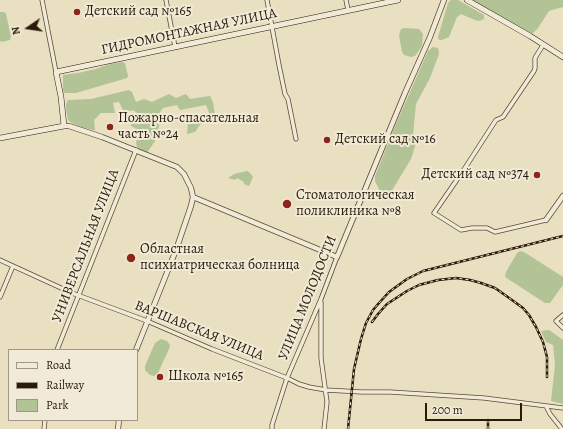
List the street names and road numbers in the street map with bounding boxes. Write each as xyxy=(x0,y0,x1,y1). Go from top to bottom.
street label: ГИДРОМОНТАЖНАЯ УЛИЦА xyxy=(100,5,278,59)
street label: УНИВЕРСАЛЬНАЯ УЛИЦА xyxy=(49,167,123,325)
street label: УЛИЦА МОЛОДОСТИ xyxy=(275,233,341,363)
street label: ВАРШАВСКАЯ УЛИЦА xyxy=(132,297,266,365)

